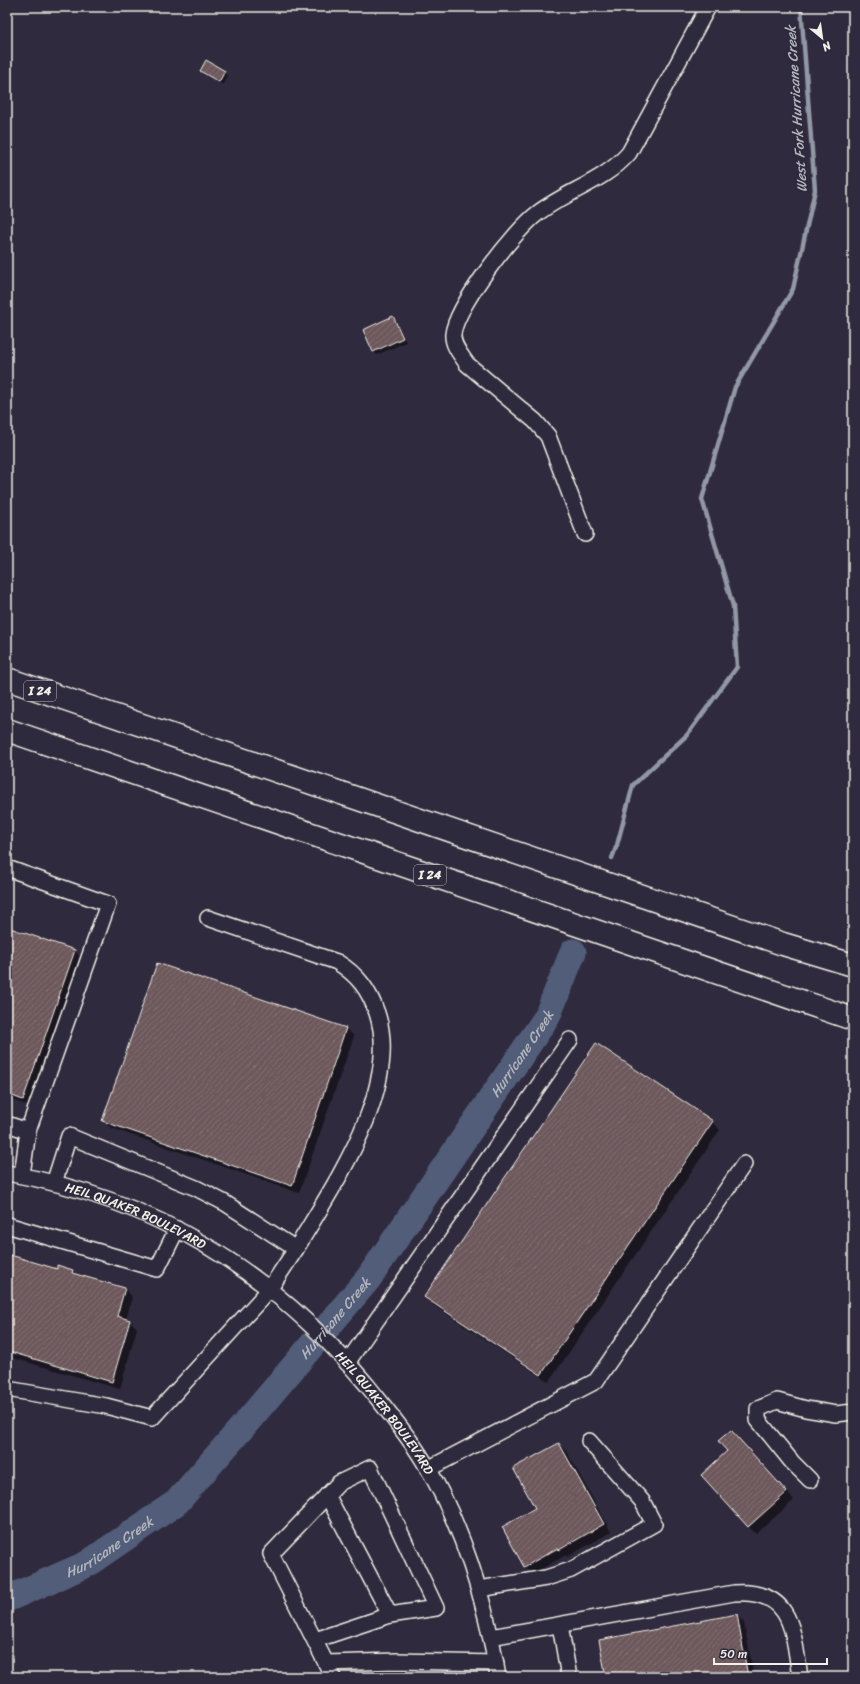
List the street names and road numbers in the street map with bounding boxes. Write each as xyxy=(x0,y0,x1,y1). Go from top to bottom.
road number: I 24 xyxy=(24,681,56,701)
road number: I 24 xyxy=(414,865,446,885)
street label: HEIL QUAKER BOULEVARD xyxy=(62,1176,211,1255)
street label: HEIL QUAKER BOULEVARD xyxy=(330,1345,440,1479)

